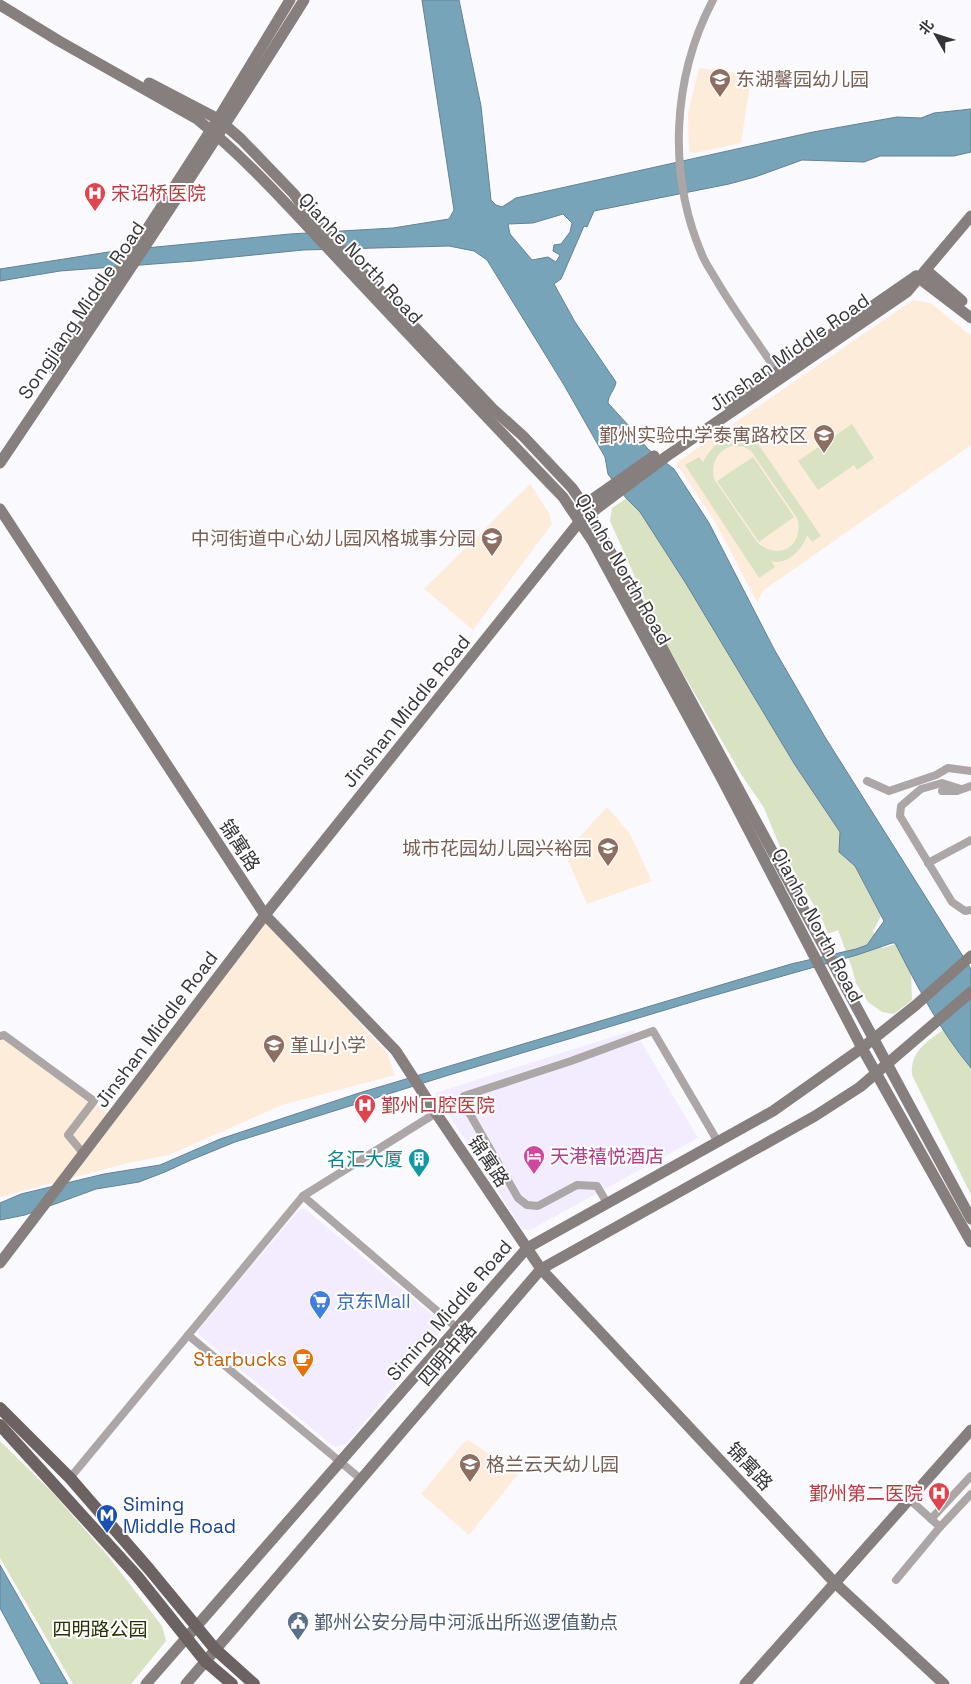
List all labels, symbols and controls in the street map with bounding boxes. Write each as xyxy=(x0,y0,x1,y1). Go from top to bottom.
north arrow xyxy=(911,10,961,60)
text: 北 xyxy=(914,16,937,38)
school or university icon: 东湖馨园幼儿园 xyxy=(708,67,732,98)
place label: 东湖馨园幼儿园 xyxy=(736,67,869,92)
hospital icon: 宋诏桥医院 xyxy=(83,181,107,212)
place label: 宋诏桥医院 xyxy=(111,181,206,206)
street label: Qianhe North Road xyxy=(293,187,428,329)
street label: Songjiang Middle Road xyxy=(13,217,150,404)
street label: Jinshan Middle Road xyxy=(704,288,874,417)
place label: 鄞州实验中学泰寓路校区 xyxy=(599,423,808,448)
school or university icon: 鄞州实验中学泰寓路校区 xyxy=(812,423,836,454)
street label: Qianhe North Road xyxy=(570,489,677,650)
place label: 中河街道中心幼儿园风格城事分园 xyxy=(191,526,476,551)
school or university icon: 中河街道中心幼儿园风格城事分园 xyxy=(480,526,504,557)
street label: Jinshan Middle Road xyxy=(337,630,476,793)
street label: 锦寓路 xyxy=(214,815,266,876)
place label: 城市花园幼儿园兴裕园 xyxy=(402,836,592,861)
school or university icon: 城市花园幼儿园兴裕园 xyxy=(596,836,620,867)
street label: Qianhe North Road xyxy=(766,844,869,1007)
street label: Jinshan Middle Road xyxy=(89,946,223,1113)
school or university icon: 堇山小学 xyxy=(262,1033,286,1064)
place label: 堇山小学 xyxy=(290,1033,366,1058)
hospital icon: 鄞州口腔医院 xyxy=(353,1093,377,1124)
place label: 鄞州口腔医院 xyxy=(381,1093,495,1118)
street label: 锦寓路 xyxy=(462,1131,515,1192)
hotel icon: 天港禧悦酒店 xyxy=(522,1144,546,1175)
place label: 天港禧悦酒店 xyxy=(550,1144,664,1169)
place label: 名汇大厦 xyxy=(327,1147,403,1172)
building icon: 名汇大厦 xyxy=(407,1147,431,1178)
street label: Siming Middle Road xyxy=(381,1235,518,1386)
supermarket icon: 京东Mall xyxy=(308,1289,332,1320)
place label: 京东Mall xyxy=(336,1289,411,1314)
street label: 四明中路 xyxy=(413,1317,482,1391)
place label: Starbucks xyxy=(193,1347,287,1372)
cafe icon: Starbucks xyxy=(291,1347,315,1378)
street label: 锦寓路 xyxy=(721,1437,778,1496)
school or university icon: 格兰云天幼儿园 xyxy=(458,1452,482,1483)
place label: 格兰云天幼儿园 xyxy=(486,1452,619,1477)
place label: 鄞州第二医院 xyxy=(809,1481,923,1506)
hospital icon: 鄞州第二医院 xyxy=(927,1481,951,1512)
place label: Siming Middle Road xyxy=(123,1492,236,1539)
metro station icon: Siming Middle Road xyxy=(95,1503,119,1534)
public building icon: 鄞州公安分局中河派出所巡逻值勤点 xyxy=(286,1610,310,1641)
place label: 鄞州公安分局中河派出所巡逻值勤点 xyxy=(314,1610,618,1635)
park label: 四明路公园 xyxy=(52,1617,148,1642)

